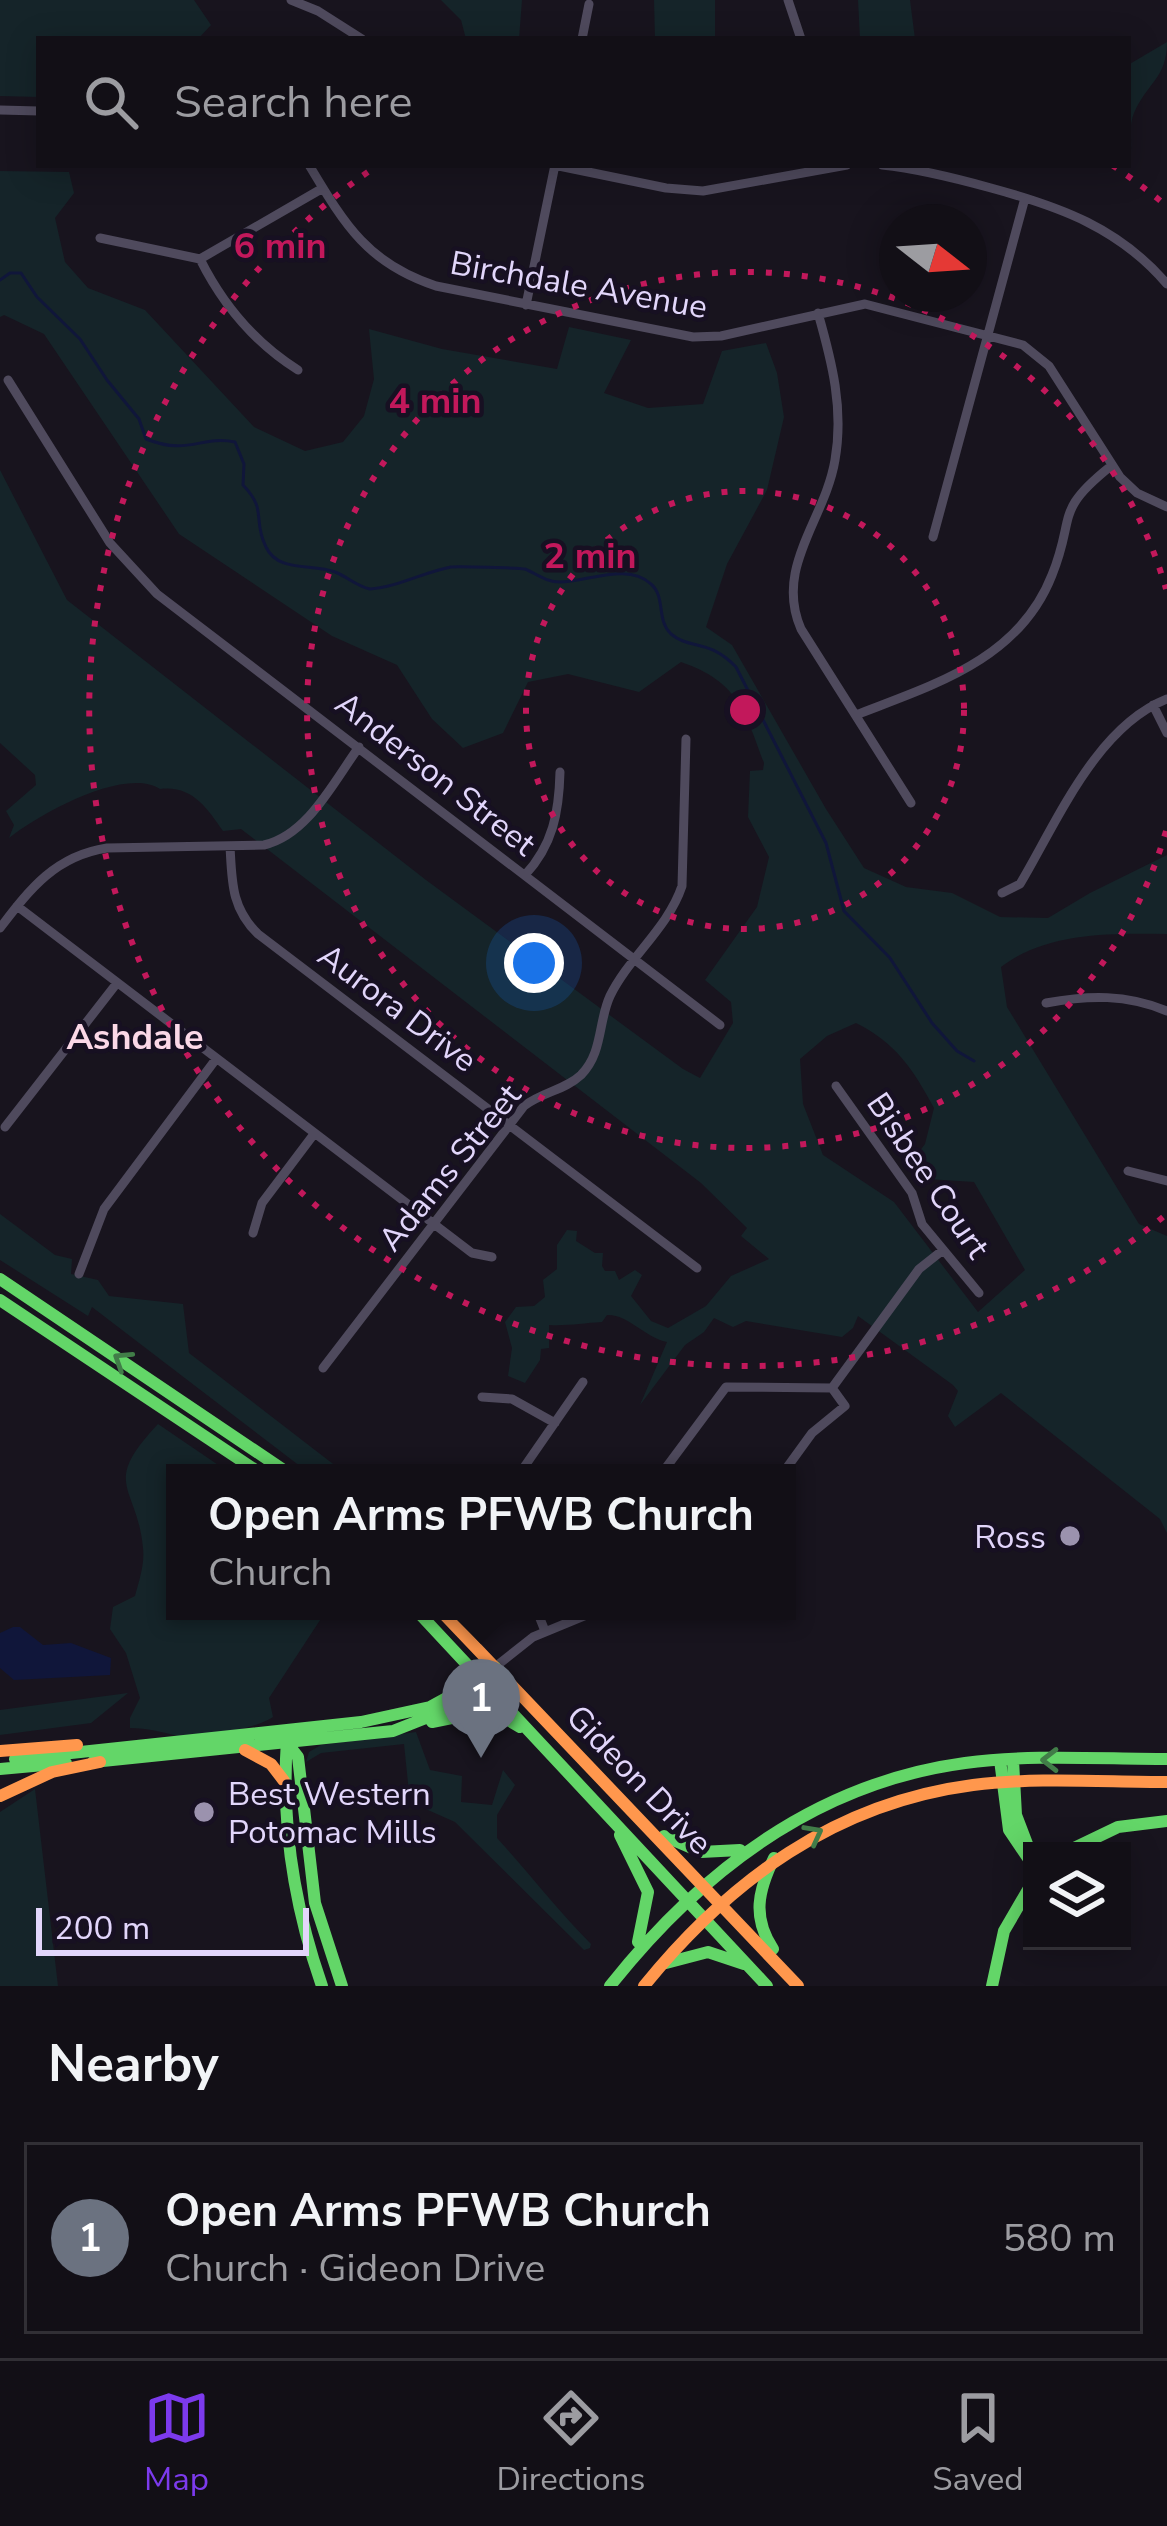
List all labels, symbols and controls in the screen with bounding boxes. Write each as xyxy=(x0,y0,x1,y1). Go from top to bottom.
search box xyxy=(36,36,1131,168)
icon: search xyxy=(78,69,144,135)
text: Search here xyxy=(174,72,413,133)
north arrow xyxy=(879,204,987,312)
text: 6 min xyxy=(233,222,327,271)
street label: Birchdale Avenue xyxy=(447,241,711,330)
text: 4 min xyxy=(388,377,482,426)
text: 2 min xyxy=(543,532,637,581)
street label: Anderson Street xyxy=(326,682,545,867)
centre of rings xyxy=(724,689,766,731)
your location xyxy=(504,933,564,993)
street label: Aurora Drive xyxy=(308,934,486,1083)
district label: Ashdale xyxy=(66,1013,204,1062)
street label: Adams Street xyxy=(369,1074,532,1261)
street label: Bisbee Court xyxy=(856,1084,1000,1268)
one-way arrow xyxy=(113,1352,135,1374)
popup xyxy=(166,1464,796,1620)
text: Open Arms PFWB Church xyxy=(208,1485,754,1546)
place label: Ross xyxy=(974,1515,1046,1560)
marker: Ross xyxy=(1057,1523,1083,1549)
text: Church xyxy=(208,1546,332,1599)
pin: 1 xyxy=(442,1659,520,1758)
street label: Gideon Drive xyxy=(556,1695,722,1865)
one-way arrow xyxy=(1040,1747,1058,1773)
place label: Best Western Potomac Mills xyxy=(228,1772,437,1855)
marker: Best Western Potomac Mills xyxy=(191,1799,217,1825)
one-way arrow xyxy=(801,1825,822,1848)
map controls xyxy=(1023,1842,1131,1950)
button: layers xyxy=(1023,1842,1131,1950)
scale bar xyxy=(36,1902,309,1955)
text: 200 m xyxy=(54,1906,150,1951)
text: Nearby xyxy=(48,2029,219,2099)
text: Open Arms PFWB Church xyxy=(165,2181,711,2242)
text: 1 xyxy=(78,2212,102,2265)
text: 580 m xyxy=(1002,2212,1116,2265)
text: Church · Gideon Drive xyxy=(165,2242,545,2295)
tab: Map xyxy=(144,2385,210,2502)
tab: Directions xyxy=(497,2385,645,2502)
tab: Saved xyxy=(932,2385,1023,2502)

